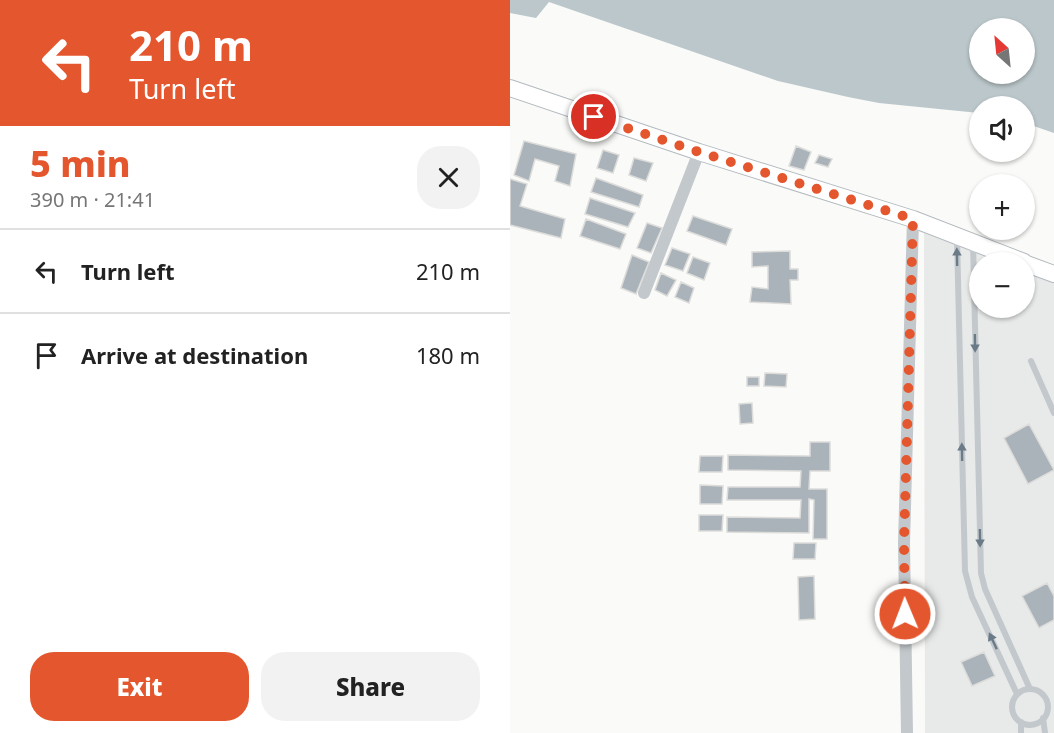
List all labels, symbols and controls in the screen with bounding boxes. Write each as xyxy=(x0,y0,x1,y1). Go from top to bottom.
text: 210 m xyxy=(129,16,253,73)
north arrow xyxy=(969,18,1035,84)
map controls xyxy=(969,18,1035,318)
icon: left xyxy=(30,24,108,102)
text: Turn left xyxy=(129,70,235,107)
pin xyxy=(568,91,619,142)
button: sound xyxy=(969,96,1035,162)
icon: arrive xyxy=(577,100,610,133)
text: 5 min xyxy=(30,139,131,188)
button: close xyxy=(417,146,480,209)
button: + xyxy=(969,174,1035,240)
text: 390 m · 21:41 xyxy=(30,186,155,213)
one-way arrow xyxy=(952,247,962,266)
button: − xyxy=(969,252,1035,318)
icon: left xyxy=(30,255,63,288)
text: Turn left xyxy=(81,256,175,286)
text: 210 m xyxy=(416,256,480,286)
one-way arrow xyxy=(971,334,980,353)
icon: arrive xyxy=(30,339,63,372)
text: Arrive at destination xyxy=(81,340,308,370)
text: 180 m xyxy=(416,340,480,370)
one-way arrow xyxy=(957,442,967,461)
one-way arrow xyxy=(975,529,985,548)
position arrow xyxy=(873,582,937,646)
one-way arrow xyxy=(988,633,997,650)
button: Exit xyxy=(30,652,249,721)
button: Share xyxy=(261,652,480,721)

